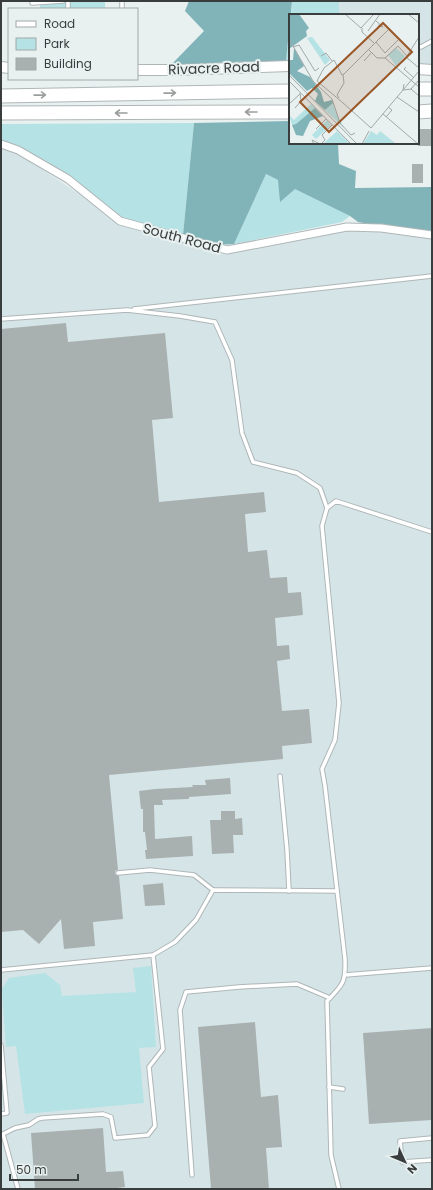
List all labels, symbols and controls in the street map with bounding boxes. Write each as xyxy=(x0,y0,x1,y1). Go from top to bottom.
legend xyxy=(8,8,138,80)
inset map xyxy=(289,14,419,144)
text: Road xyxy=(44,15,75,32)
text: Park xyxy=(44,35,71,52)
text: Building xyxy=(44,55,92,72)
street label: Rivacre Road xyxy=(168,56,260,80)
one-way arrow xyxy=(163,89,176,97)
one-way arrow xyxy=(33,92,46,99)
one-way arrow xyxy=(245,108,258,116)
one-way arrow xyxy=(115,109,128,117)
street label: South Road xyxy=(141,218,223,258)
north arrow xyxy=(385,1142,425,1182)
scale bar xyxy=(10,1156,78,1182)
text: N xyxy=(404,1160,421,1177)
text: 50 m xyxy=(16,1161,47,1178)

